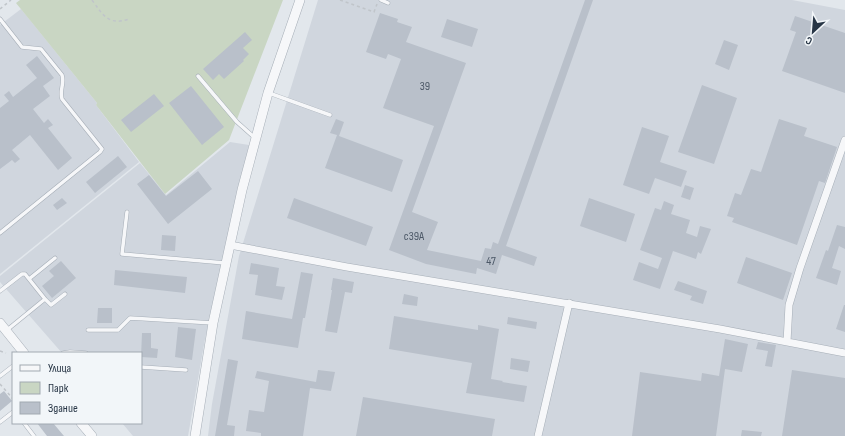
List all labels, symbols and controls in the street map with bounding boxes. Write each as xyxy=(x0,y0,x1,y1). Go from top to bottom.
north arrow xyxy=(793,12,833,52)
text: С xyxy=(803,33,814,48)
house number: 39 xyxy=(420,79,430,94)
house number: с39А xyxy=(404,229,425,244)
house number: 47 xyxy=(486,254,496,269)
legend xyxy=(12,352,142,424)
text: Улица xyxy=(48,361,72,376)
text: Парк xyxy=(48,381,69,396)
text: Здание xyxy=(48,401,78,416)

